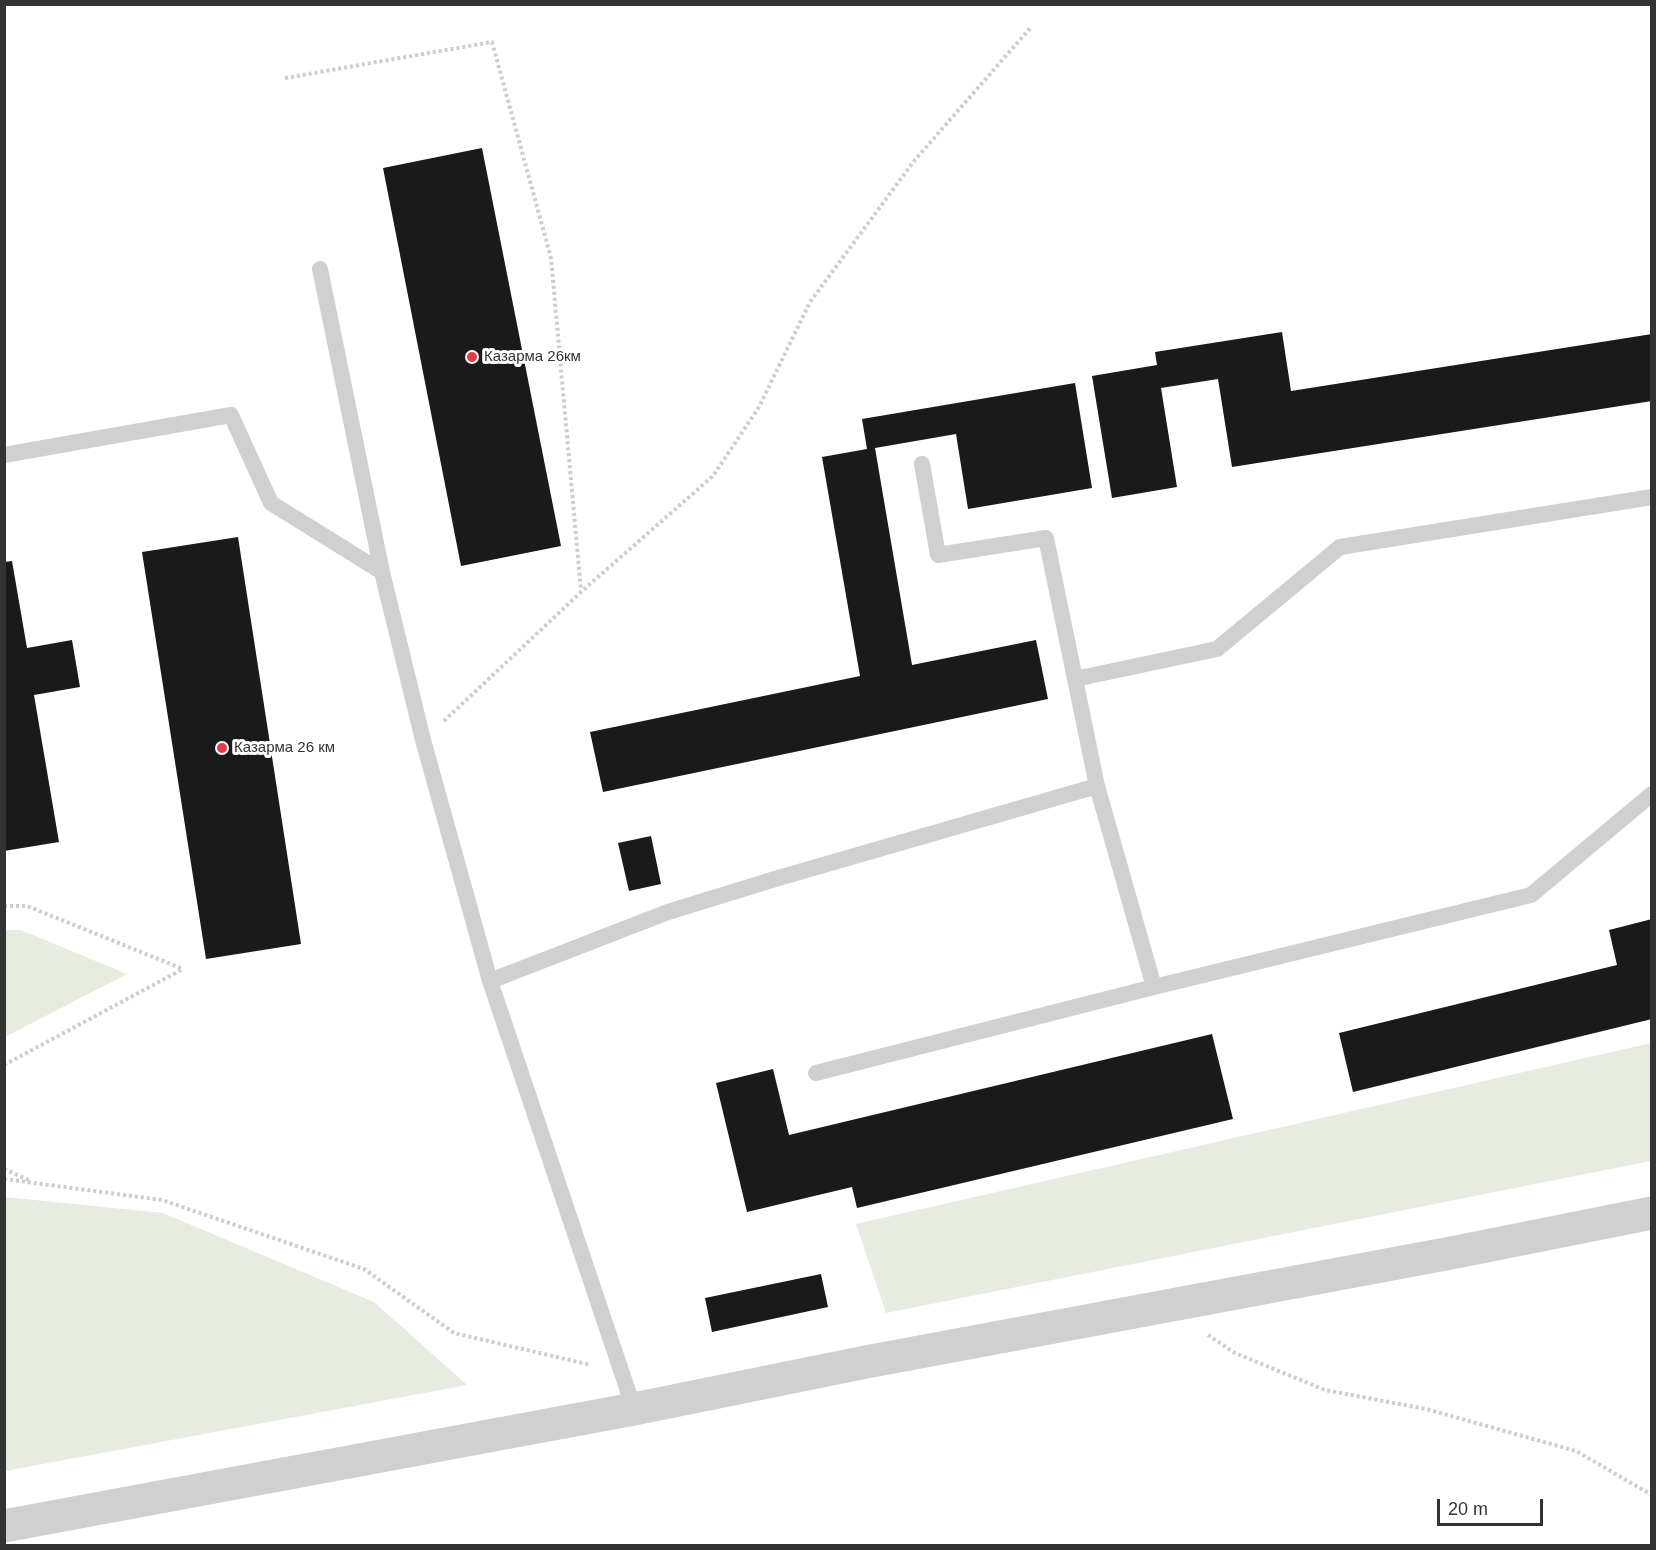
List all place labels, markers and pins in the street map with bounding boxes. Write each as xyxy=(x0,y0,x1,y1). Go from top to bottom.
place label: Казарма 26км xyxy=(484,348,581,366)
marker: Казарма 26км xyxy=(465,350,479,364)
place label: Казарма 26 км xyxy=(234,739,335,757)
marker: Казарма 26 км xyxy=(215,741,229,755)

